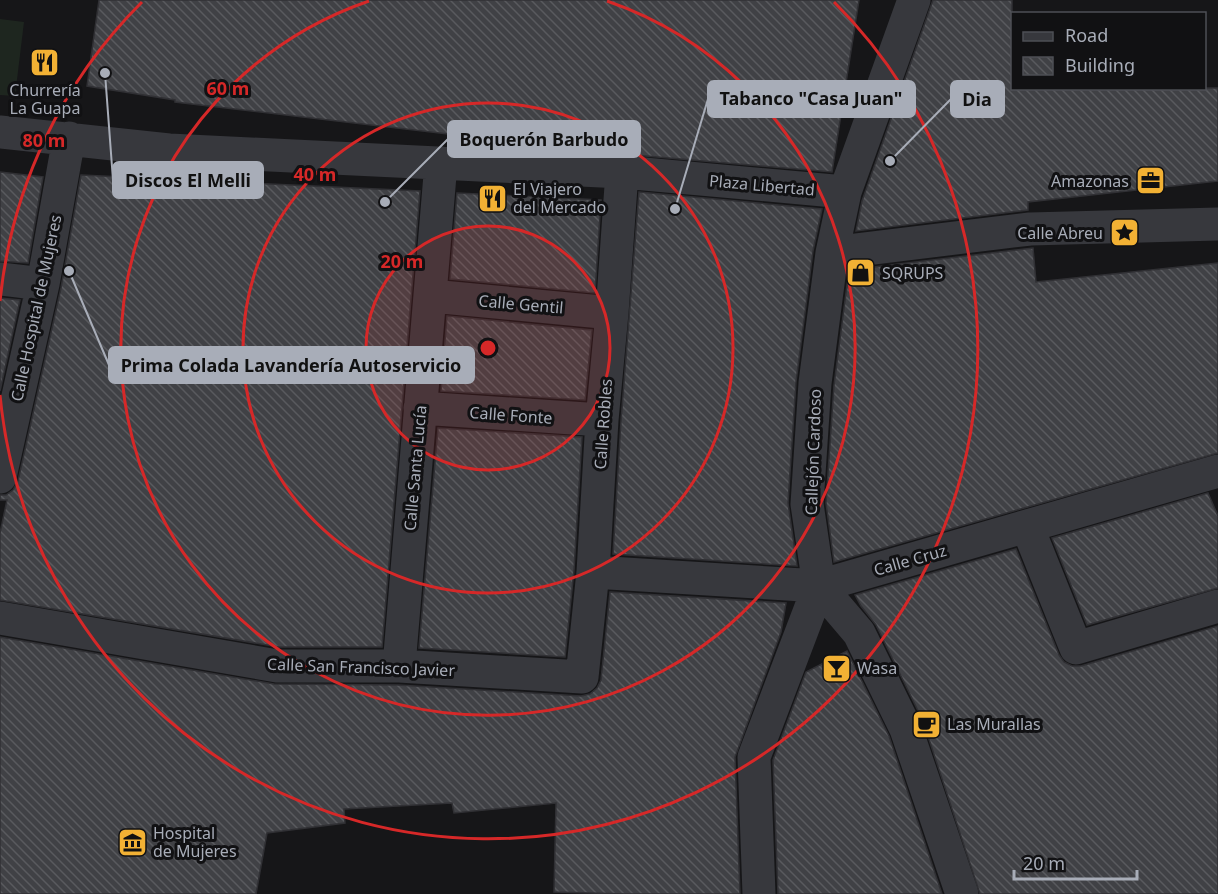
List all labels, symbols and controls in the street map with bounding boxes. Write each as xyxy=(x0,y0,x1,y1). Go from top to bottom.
legend xyxy=(1011,12,1206,90)
text: Road xyxy=(1065,23,1108,47)
restaurant icon: Churrería La Guapa xyxy=(29,46,61,78)
text: Building xyxy=(1065,53,1135,77)
text: 60 m xyxy=(207,76,249,100)
place label: Churrería La Guapa xyxy=(9,79,81,119)
callout: Tabanco "Casa Juan" xyxy=(708,81,915,117)
callout: Dia xyxy=(951,81,1004,117)
text: Tabanco "Casa Juan" xyxy=(720,86,902,110)
text: Dia xyxy=(962,87,992,111)
callout: Boquerón Barbudo xyxy=(448,121,640,157)
text: Boquerón Barbudo xyxy=(460,127,628,151)
text: 80 m xyxy=(23,128,65,152)
callout: Discos El Melli xyxy=(113,162,263,198)
text: 40 m xyxy=(294,162,336,186)
office icon: Amazonas xyxy=(1134,165,1166,197)
text: Discos El Melli xyxy=(125,168,251,192)
street label: Plaza Libertad xyxy=(708,169,816,201)
place label: Amazonas xyxy=(1051,170,1129,192)
place label: El Viajero del Mercado xyxy=(513,178,606,218)
restaurant icon: El Viajero del Mercado xyxy=(476,182,508,214)
street label: Calle Hospital de Mujeres xyxy=(5,213,67,403)
place icon: Calle Abreu xyxy=(1108,217,1140,249)
place label: Calle Abreu xyxy=(1017,222,1103,244)
text: 20 m xyxy=(381,249,423,273)
shop icon: SQRUPS xyxy=(845,257,877,289)
place label: SQRUPS xyxy=(882,262,944,284)
street label: Calle Gentil xyxy=(478,289,564,319)
centre of rings xyxy=(478,338,498,358)
callout: Prima Colada Lavandería Autoservicio xyxy=(109,347,474,383)
text: Prima Colada Lavandería Autoservicio xyxy=(121,353,461,377)
street label: Calle Robles xyxy=(589,378,617,470)
street label: Callejón Cardoso xyxy=(800,388,826,516)
street label: Calle Fonte xyxy=(469,401,553,429)
street label: Calle Santa Lucía xyxy=(399,404,431,532)
street label: Calle Cruz xyxy=(871,539,949,581)
bar icon: Wasa xyxy=(820,652,852,684)
street label: Calle San Francisco Javier xyxy=(267,653,456,681)
place label: Wasa xyxy=(857,657,897,679)
cafe icon: Las Murallas xyxy=(910,708,942,740)
place label: Las Murallas xyxy=(947,713,1041,735)
place label: Hospital de Mujeres xyxy=(153,822,237,862)
museum icon: Hospital de Mujeres xyxy=(116,826,148,858)
scale bar xyxy=(1014,843,1137,881)
text: 20 m xyxy=(1023,851,1065,875)

